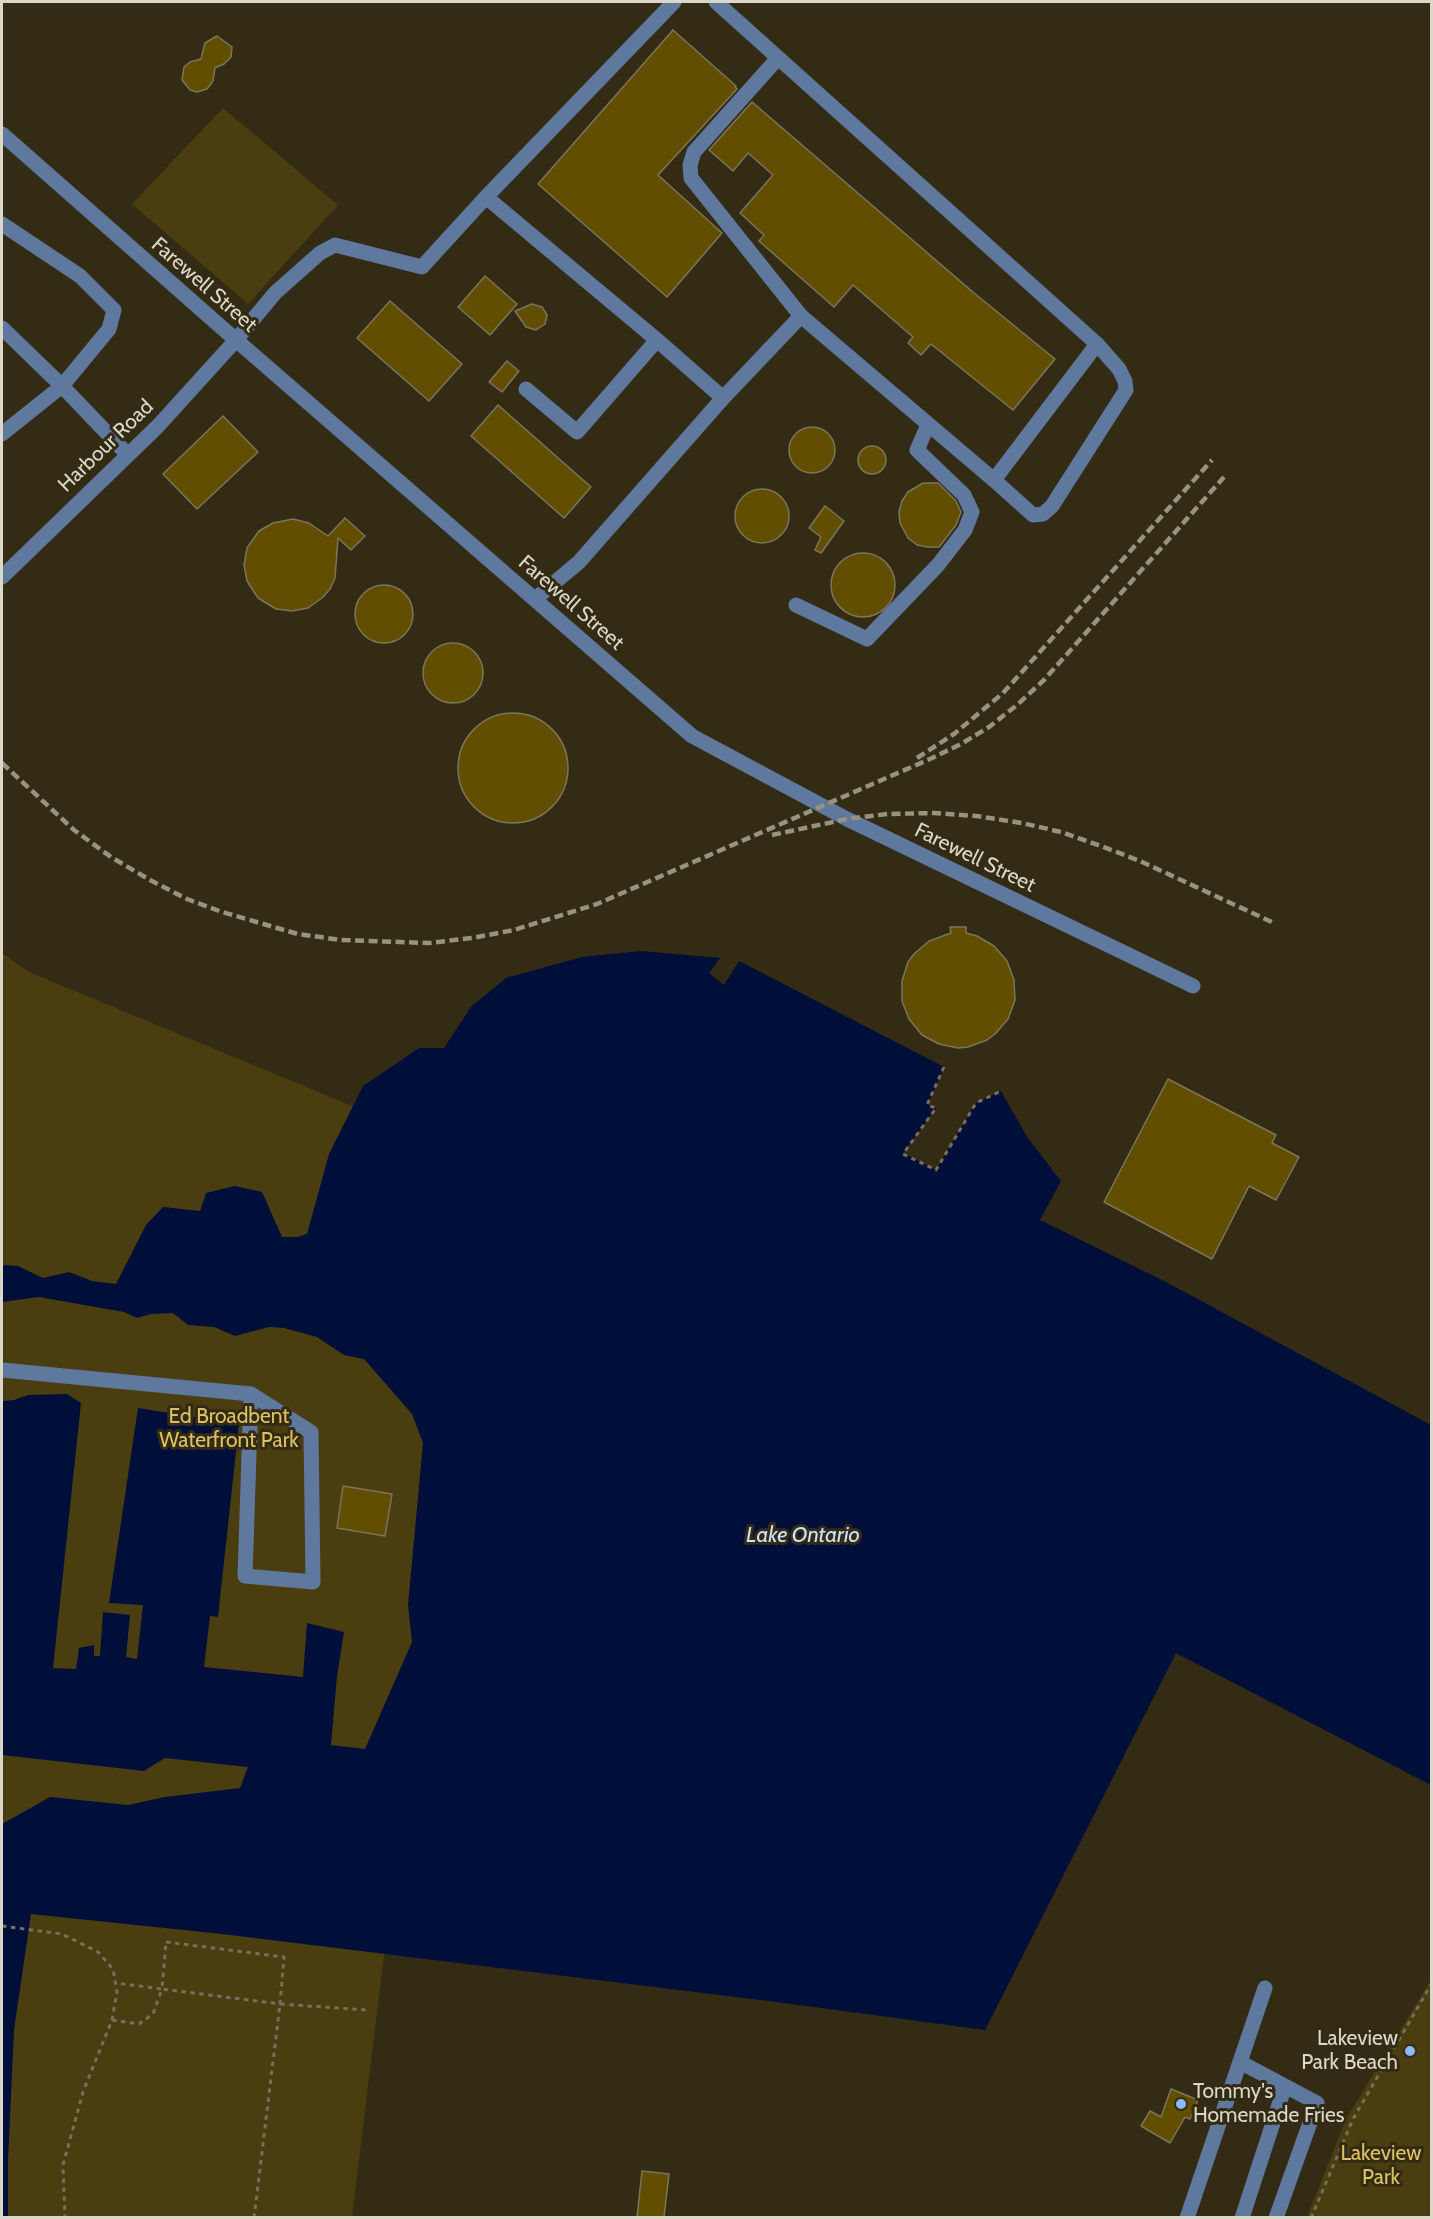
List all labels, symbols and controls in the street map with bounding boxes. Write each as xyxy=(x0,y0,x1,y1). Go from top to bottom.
street label: Farewell Street xyxy=(146,232,262,338)
street label: Harbour Road xyxy=(53,394,159,498)
street label: Farewell Street xyxy=(513,550,629,656)
street label: Farewell Street xyxy=(910,818,1040,898)
park label: Ed Broadbent Waterfront Park xyxy=(159,1404,299,1454)
water label: Lake Ontario xyxy=(746,1523,860,1549)
place label: Lakeview Park Beach xyxy=(1301,2026,1398,2076)
marker: Lakeview Park Beach xyxy=(1403,2044,1417,2058)
place label: Tommy's Homemade Fries xyxy=(1193,2079,1344,2129)
marker: Tommy's Homemade Fries xyxy=(1174,2097,1188,2111)
park label: Lakeview Park xyxy=(1341,2141,1421,2191)

